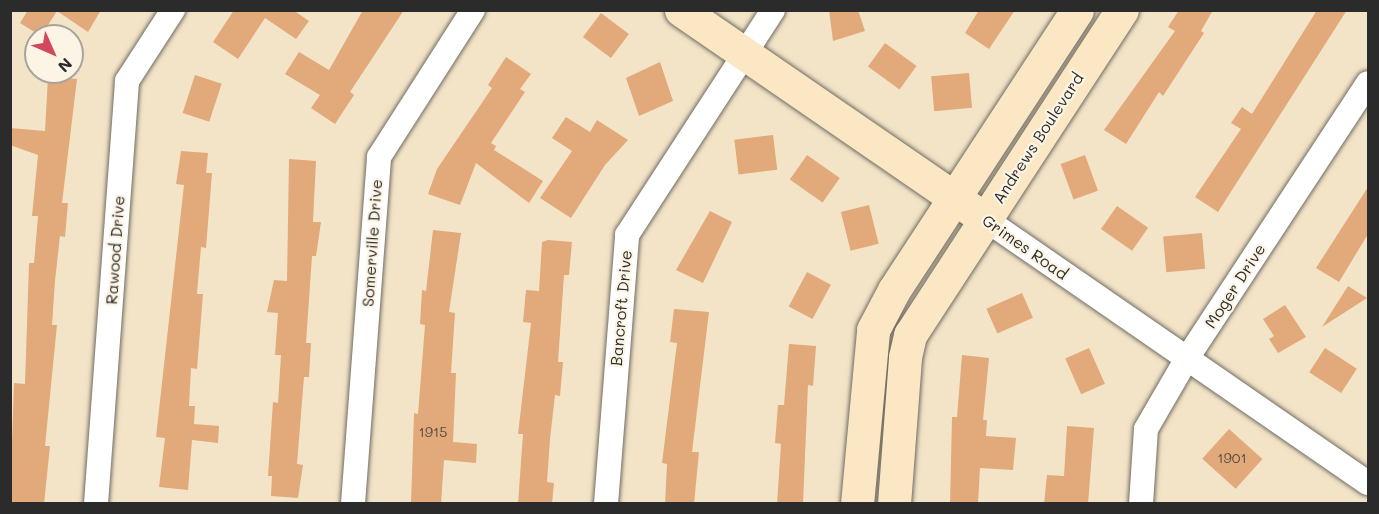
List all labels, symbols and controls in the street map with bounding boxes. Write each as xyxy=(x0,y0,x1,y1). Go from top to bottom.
north arrow xyxy=(24,24,84,84)
text: N xyxy=(54,54,77,77)
street label: Andrews Boulevard xyxy=(989,69,1087,207)
street label: Somerville Drive xyxy=(358,179,386,307)
street label: Rawood Drive xyxy=(102,195,128,305)
street label: Grimes Road xyxy=(978,210,1072,284)
street label: Moger Drive xyxy=(1201,240,1269,332)
street label: Bancroft Drive xyxy=(606,249,636,367)
house number: 1915 xyxy=(419,424,447,440)
house number: 1901 xyxy=(1217,450,1247,466)

